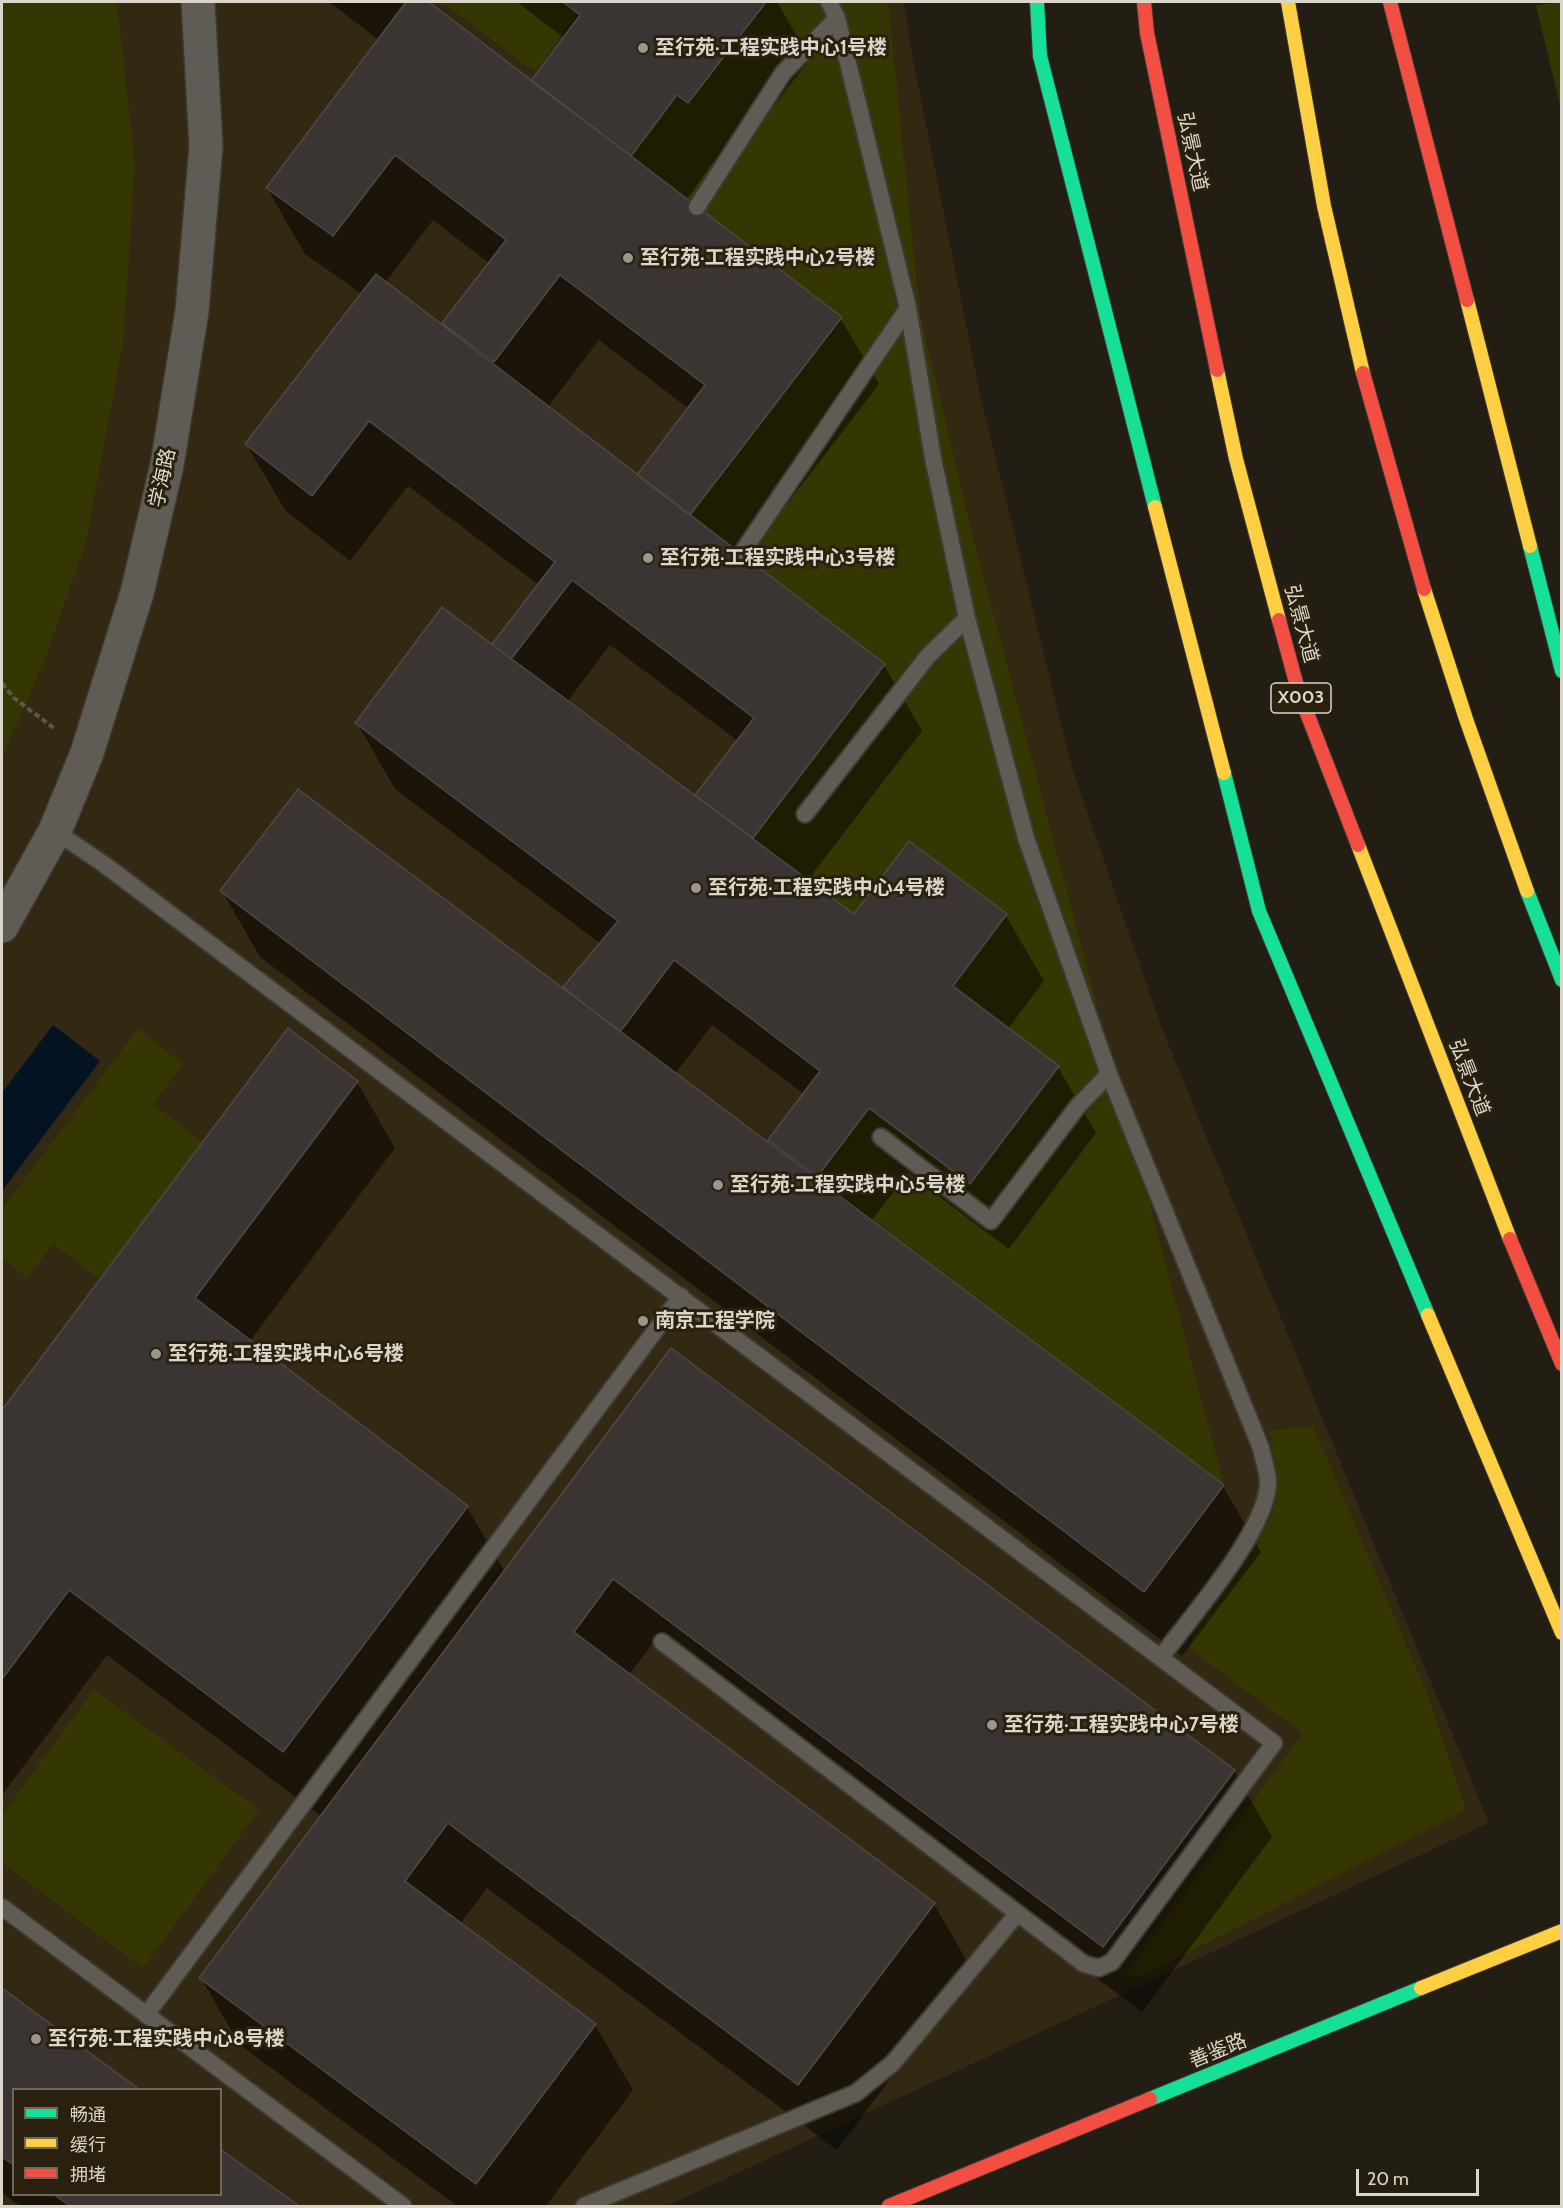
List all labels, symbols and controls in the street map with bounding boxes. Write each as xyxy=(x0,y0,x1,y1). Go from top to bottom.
place label: 至行苑·工程实践中心1号楼 xyxy=(655,36,887,60)
marker: 至行苑·工程实践中心1号楼 xyxy=(636,41,650,55)
street label: 弘景大道 xyxy=(1172,110,1212,194)
place label: 至行苑·工程实践中心2号楼 xyxy=(640,246,875,270)
marker: 至行苑·工程实践中心2号楼 xyxy=(621,251,635,265)
street label: 学海路 xyxy=(145,446,181,510)
place label: 至行苑·工程实践中心3号楼 xyxy=(660,546,895,570)
marker: 至行苑·工程实践中心3号楼 xyxy=(641,551,655,565)
street label: 弘景大道 xyxy=(1279,582,1323,666)
road number: X003 xyxy=(1271,683,1331,713)
place label: 至行苑·工程实践中心4号楼 xyxy=(708,876,945,900)
marker: 至行苑·工程实践中心4号楼 xyxy=(689,881,703,895)
street label: 弘景大道 xyxy=(1443,1036,1495,1120)
place label: 至行苑·工程实践中心5号楼 xyxy=(730,1173,965,1197)
marker: 至行苑·工程实践中心5号楼 xyxy=(711,1178,725,1192)
place label: 南京工程学院 xyxy=(655,1309,775,1333)
marker: 南京工程学院 xyxy=(636,1314,650,1328)
place label: 至行苑·工程实践中心6号楼 xyxy=(168,1342,404,1366)
marker: 至行苑·工程实践中心6号楼 xyxy=(149,1347,163,1361)
place label: 至行苑·工程实践中心7号楼 xyxy=(1004,1713,1239,1737)
marker: 至行苑·工程实践中心7号楼 xyxy=(985,1718,999,1732)
place label: 至行苑·工程实践中心8号楼 xyxy=(48,2027,285,2051)
street label: 善鉴路 xyxy=(1186,2029,1250,2073)
marker: 至行苑·工程实践中心8号楼 xyxy=(29,2032,43,2046)
legend xyxy=(12,2088,222,2196)
text: 畅通 xyxy=(70,2104,106,2126)
text: 缓行 xyxy=(70,2134,106,2156)
scale bar xyxy=(1359,2157,1482,2195)
text: 拥堵 xyxy=(70,2164,106,2186)
text: 20 m xyxy=(1367,2168,1409,2190)

